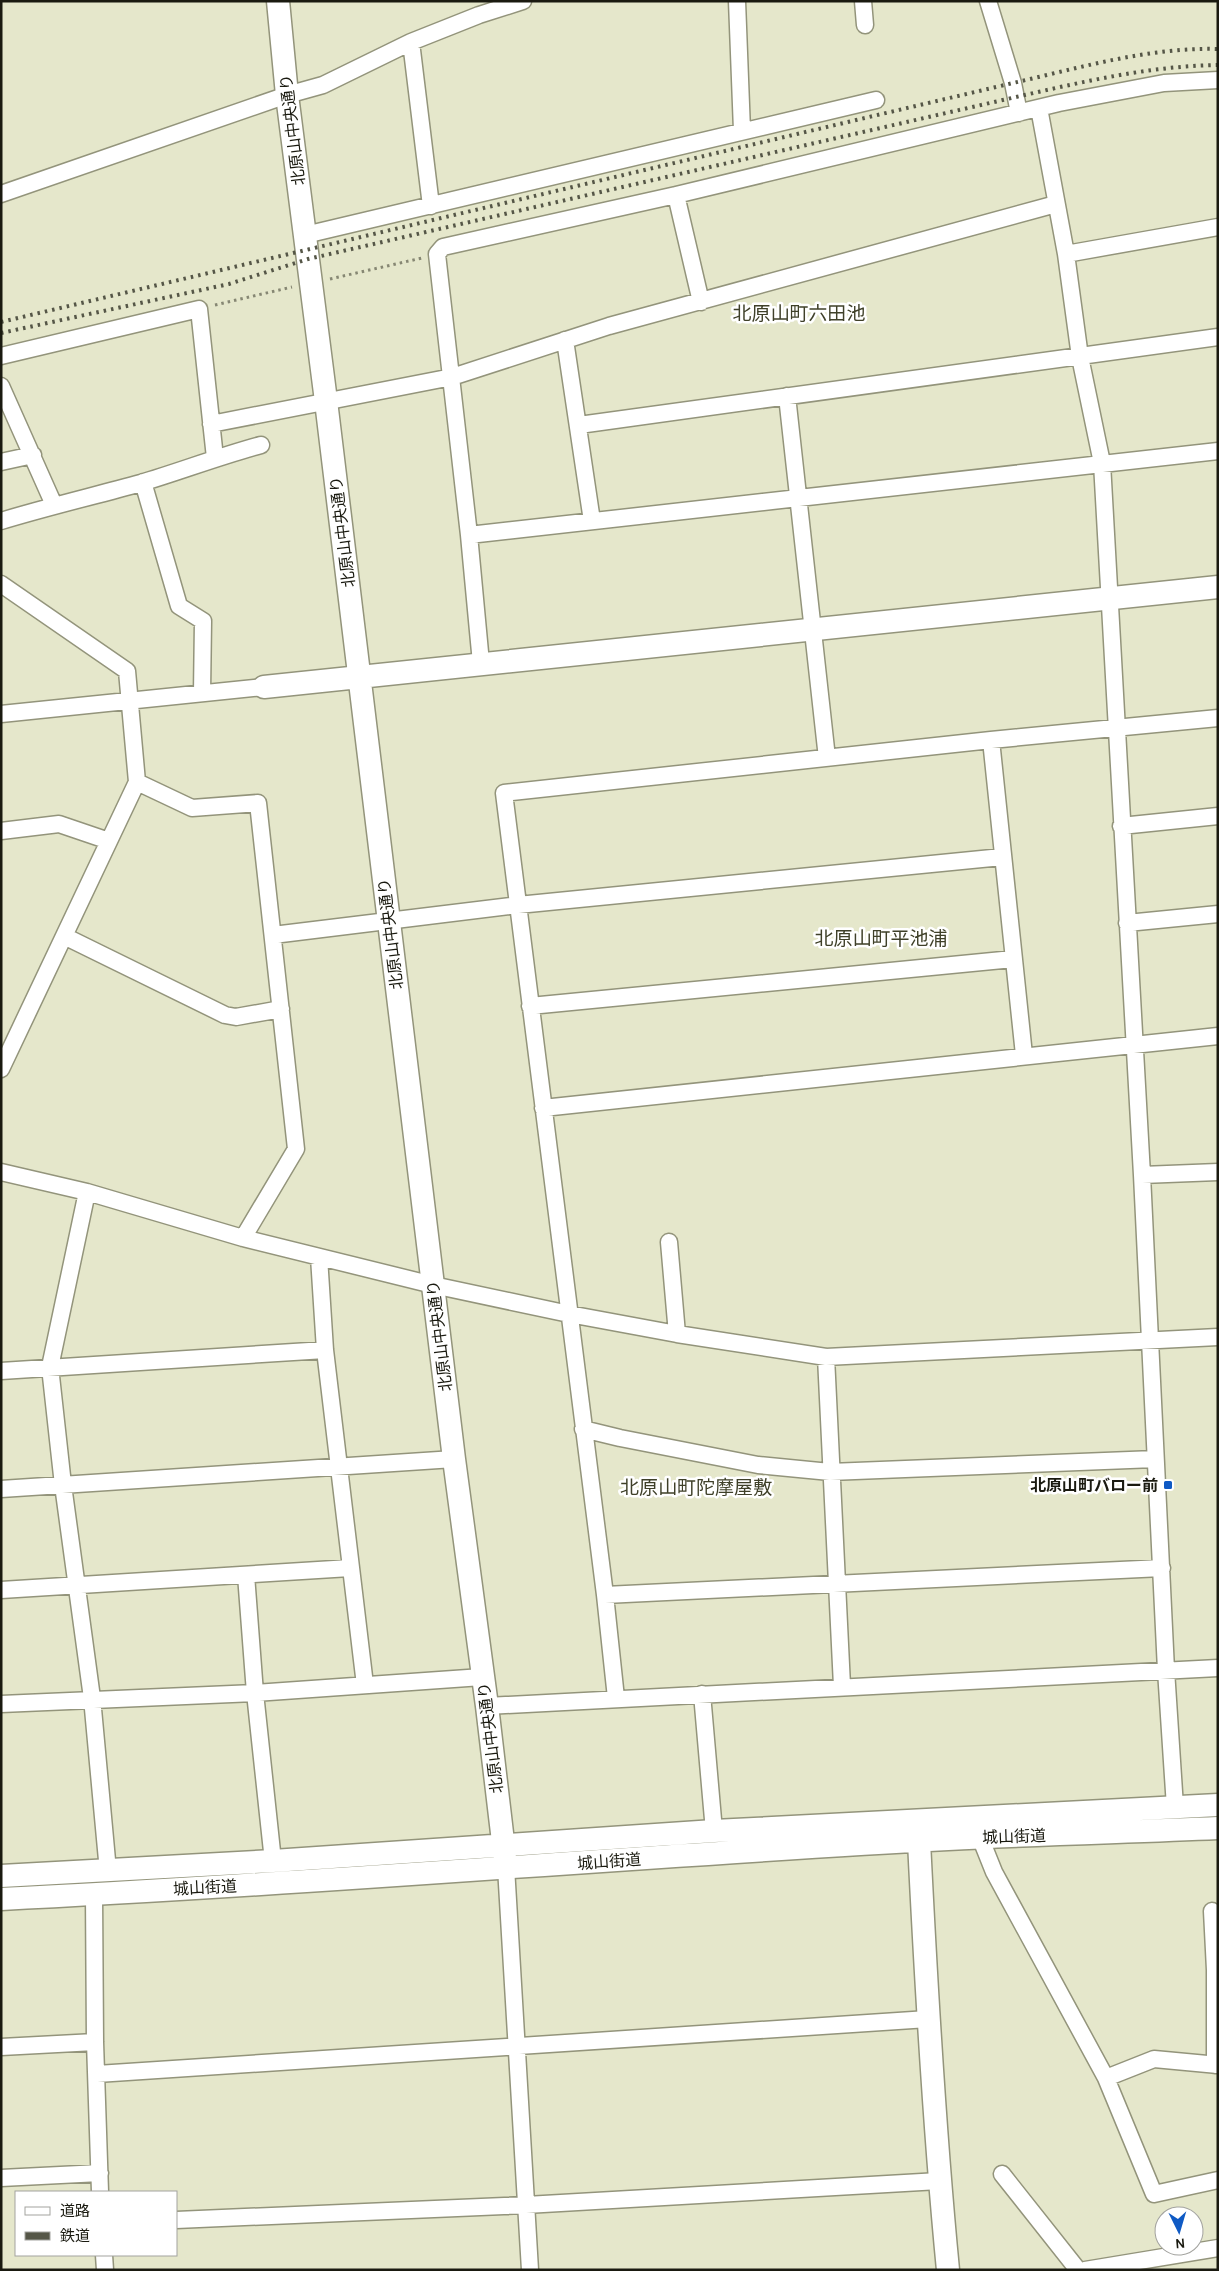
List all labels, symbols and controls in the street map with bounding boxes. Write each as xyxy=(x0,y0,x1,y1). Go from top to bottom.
street label: 北原山中央通り xyxy=(276,73,309,187)
district label: 北原山町六田池 xyxy=(732,303,866,325)
street label: 北原山中央通り xyxy=(326,475,359,589)
street label: 北原山中央通り xyxy=(374,877,407,991)
district label: 北原山町平池浦 xyxy=(814,928,948,950)
street label: 北原山中央通り xyxy=(423,1279,456,1393)
place label: 北原山町バロー前 xyxy=(1030,1476,1158,1495)
district label: 北原山町陀摩屋敷 xyxy=(620,1477,772,1499)
marker: 北原山町バロー前 xyxy=(1162,1479,1174,1491)
street label: 北原山中央通り xyxy=(474,1681,507,1795)
street label: 城山街道 xyxy=(982,1826,1046,1847)
street label: 城山街道 xyxy=(576,1850,642,1873)
street label: 城山街道 xyxy=(173,1876,237,1899)
legend xyxy=(15,2191,178,2256)
text: 道路 xyxy=(60,2202,90,2220)
north arrow xyxy=(1154,2206,1204,2256)
text: 鉄道 xyxy=(60,2227,90,2245)
text: N xyxy=(1174,2235,1186,2252)

